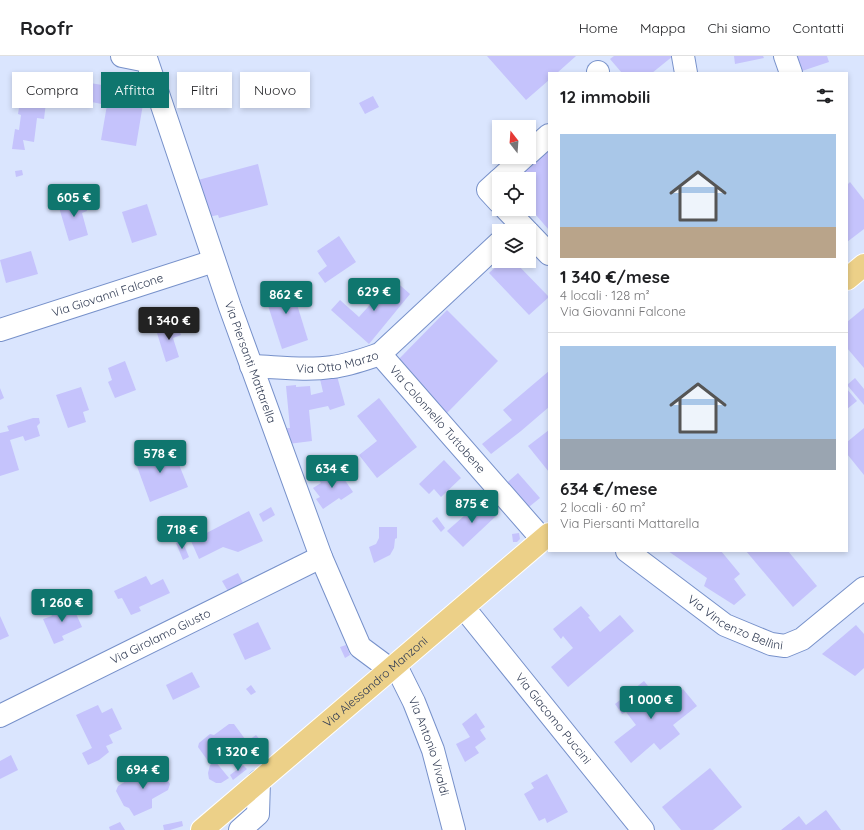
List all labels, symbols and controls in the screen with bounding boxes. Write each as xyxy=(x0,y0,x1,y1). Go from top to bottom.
text: Roofr xyxy=(20,16,73,40)
text: Home xyxy=(579,19,618,37)
text: Mappa xyxy=(640,19,685,37)
text: Chi siamo xyxy=(707,19,771,37)
text: Contatti xyxy=(793,19,844,37)
chip: Compra xyxy=(12,72,93,108)
chip: Affitta xyxy=(101,72,169,108)
chip: Filtri xyxy=(177,72,232,108)
chip: Nuovo xyxy=(240,72,310,108)
icon: filters xyxy=(814,85,836,107)
text: 12 immobili xyxy=(560,86,650,107)
north arrow xyxy=(492,120,536,164)
map controls xyxy=(492,120,536,268)
icon: home xyxy=(662,160,734,232)
button: locate xyxy=(492,172,536,216)
pin: 605 € xyxy=(46,184,102,218)
text: 605 € xyxy=(57,189,91,205)
button: layers xyxy=(492,224,536,268)
text: 1 340 €/mese xyxy=(560,266,670,287)
street label: Via Giovanni Falcone xyxy=(50,270,165,320)
pin: 629 € xyxy=(346,278,402,312)
pin: 862 € xyxy=(258,281,314,315)
text: 629 € xyxy=(357,283,391,299)
text: 862 € xyxy=(269,286,303,302)
text: 4 locali · 128 m² xyxy=(560,287,650,303)
street label: Via Piersanti Mattarella xyxy=(222,299,280,425)
text: Via Giovanni Falcone xyxy=(560,303,686,319)
pin: 1 340 € xyxy=(132,307,206,341)
text: 1 340 € xyxy=(147,312,191,328)
street label: Via Otto Marzo xyxy=(296,347,380,376)
street label: Via Colonnello Tuttobene xyxy=(386,362,489,476)
icon: home xyxy=(662,372,734,444)
pin: 578 € xyxy=(132,440,188,474)
text: 578 € xyxy=(143,445,177,461)
pin: 634 € xyxy=(304,455,360,489)
text: 634 € xyxy=(315,460,349,476)
text: 634 €/mese xyxy=(560,478,658,499)
pin: 875 € xyxy=(444,490,500,524)
text: 875 € xyxy=(455,495,489,511)
text: 2 locali · 60 m² xyxy=(560,499,646,515)
text: Via Piersanti Mattarella xyxy=(560,515,699,531)
pin: 718 € xyxy=(154,516,210,550)
text: 718 € xyxy=(166,521,198,537)
pin: 1 260 € xyxy=(25,589,99,623)
street label: Via Vincenzo Bellini xyxy=(685,591,784,653)
text: 1 260 € xyxy=(40,594,84,610)
street label: Via Girolamo Giusto xyxy=(108,605,213,667)
street label: Via Alessandro Manzoni xyxy=(320,633,430,730)
street label: Via Giacomo Puccini xyxy=(512,670,595,767)
pin: 1 000 € xyxy=(614,686,688,720)
text: 1 000 € xyxy=(629,691,673,707)
street label: Via Antonio Vivaldi xyxy=(405,694,453,797)
pin: 1 320 € xyxy=(201,738,275,772)
text: 1 320 € xyxy=(217,743,259,759)
pin: 694 € xyxy=(115,756,171,790)
text: 694 € xyxy=(126,761,160,777)

